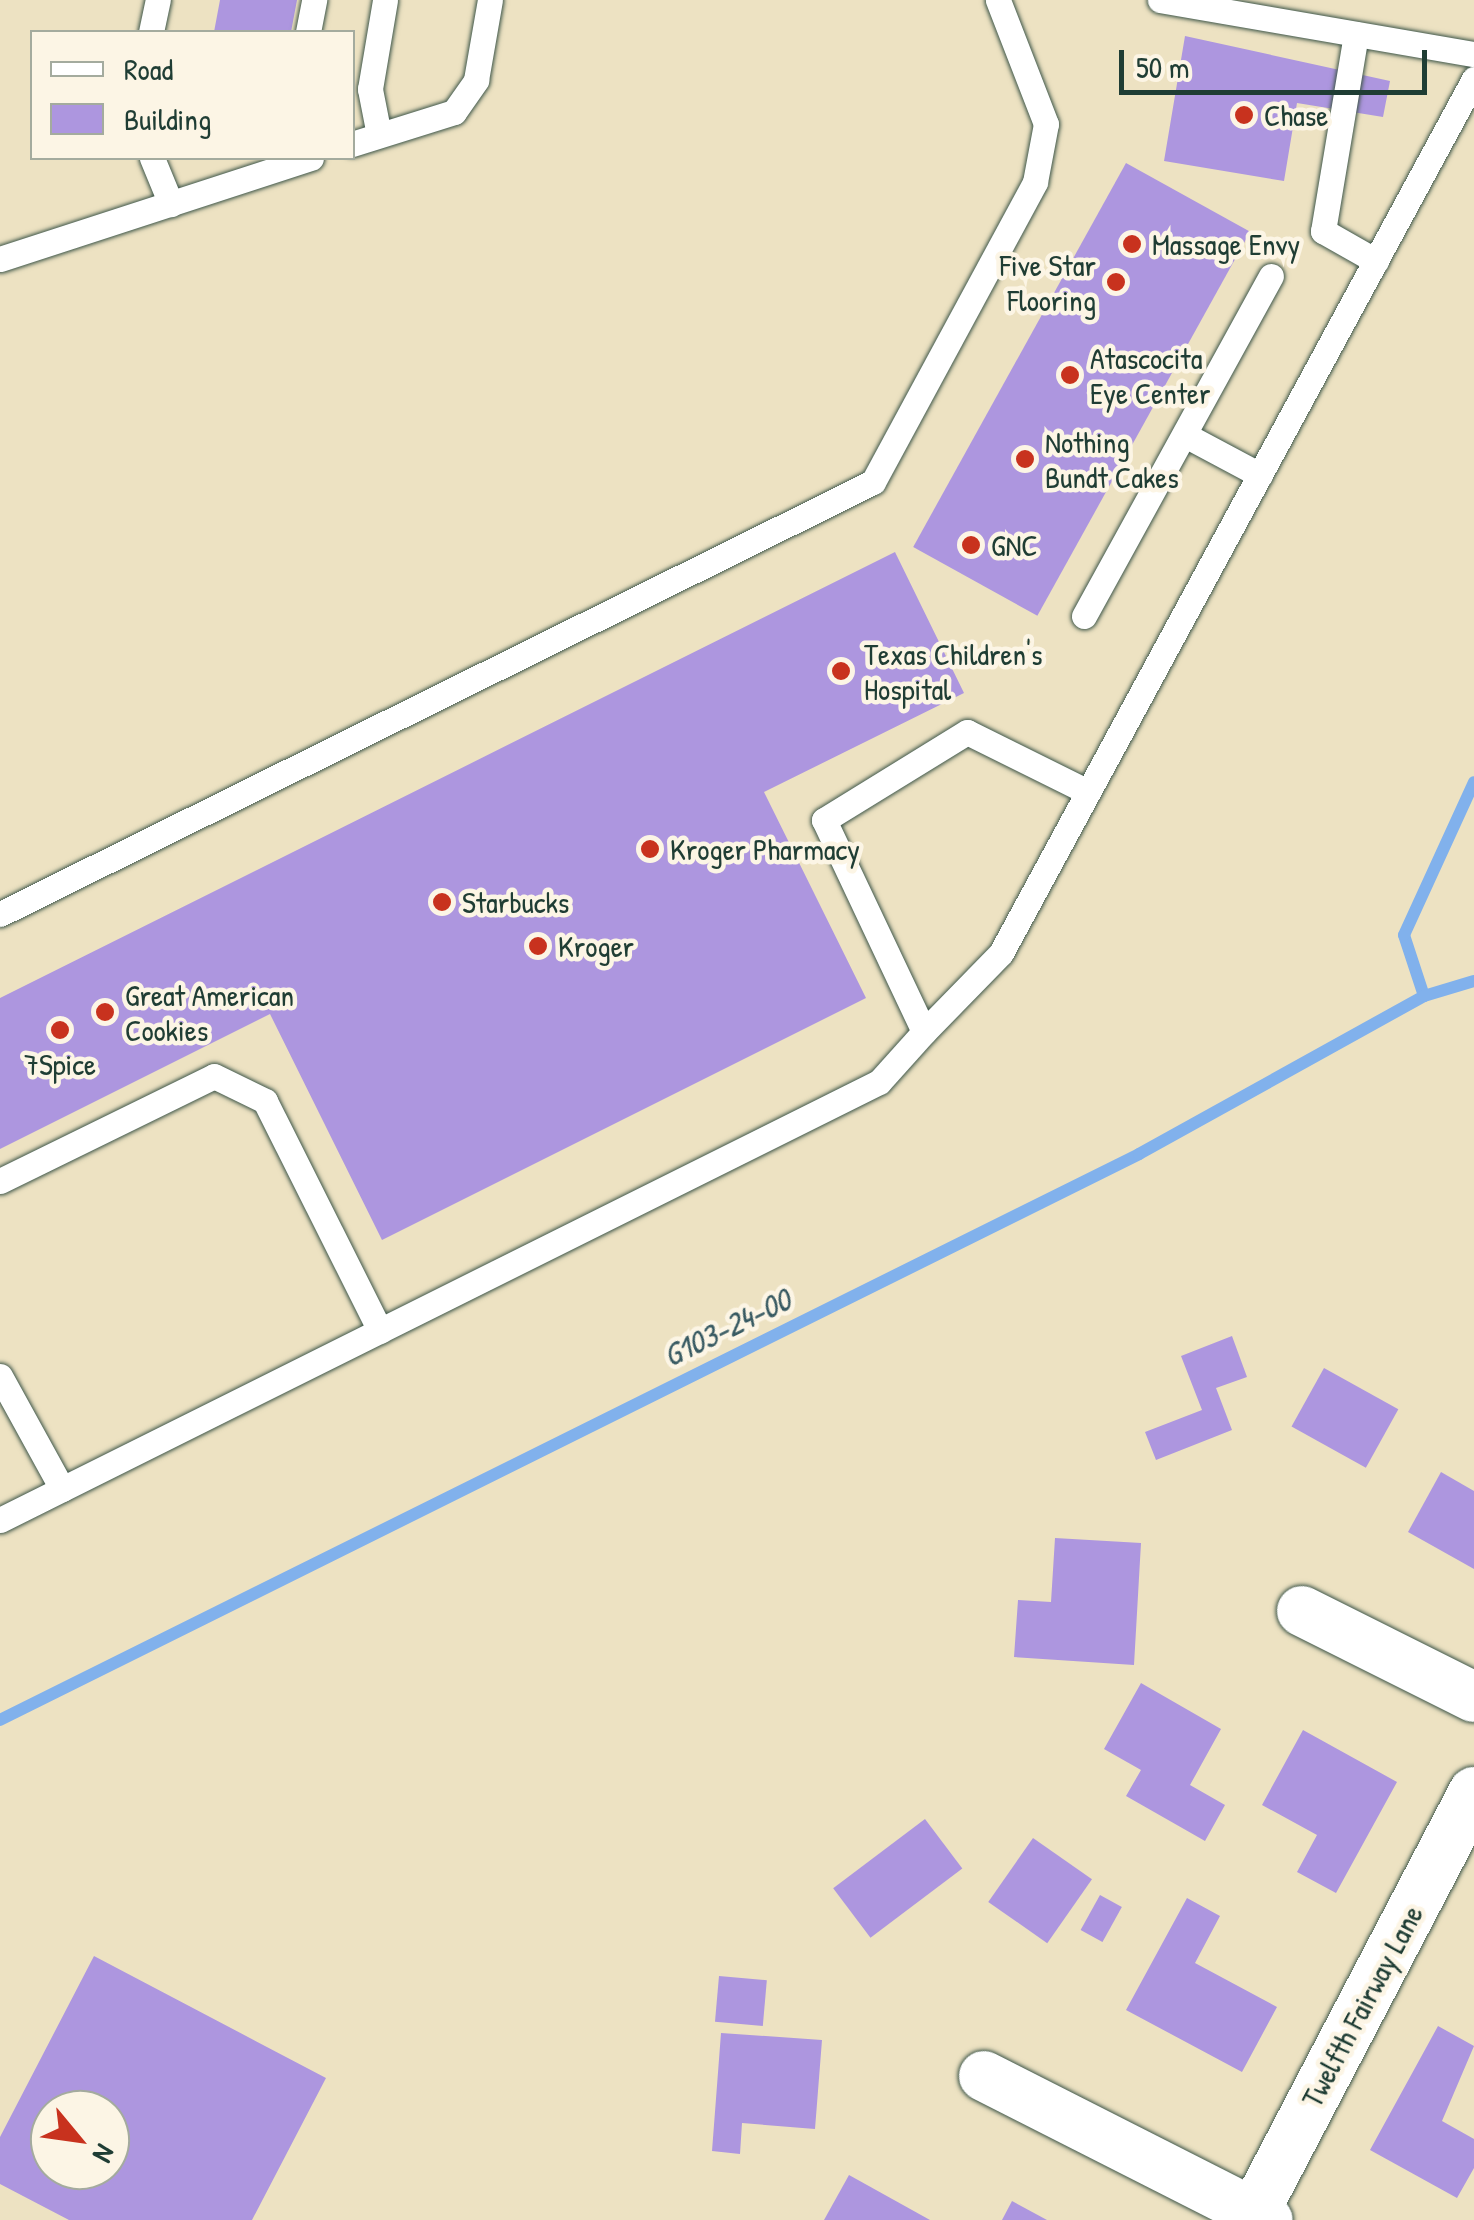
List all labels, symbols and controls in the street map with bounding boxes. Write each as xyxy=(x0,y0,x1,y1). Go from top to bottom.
legend xyxy=(30,30,355,160)
scale bar xyxy=(1124,30,1432,92)
text: 50 m xyxy=(1136,47,1189,87)
text: Road xyxy=(124,49,173,89)
place label: Chase xyxy=(1264,97,1328,133)
text: Building xyxy=(124,99,211,139)
marker: Chase xyxy=(1233,104,1255,126)
place label: Massage Envy xyxy=(1152,226,1300,262)
marker: Massage Envy xyxy=(1121,233,1143,255)
place label: Five Star Flooring xyxy=(1000,247,1096,318)
marker: Five Star Flooring xyxy=(1105,271,1127,293)
place label: Atascocita Eye Center xyxy=(1090,340,1211,410)
marker: Atascocita Eye Center xyxy=(1059,364,1081,386)
place label: Nothing Bundt Cakes xyxy=(1045,424,1179,494)
marker: Nothing Bundt Cakes xyxy=(1014,448,1036,470)
place label: GNC xyxy=(991,527,1038,563)
marker: GNC xyxy=(960,534,982,556)
place label: Texas Children's Hospital xyxy=(864,636,1043,706)
marker: Texas Children's Hospital xyxy=(828,658,854,684)
place label: Kroger Pharmacy xyxy=(670,831,860,867)
marker: Kroger Pharmacy xyxy=(639,838,661,860)
place label: Starbucks xyxy=(462,884,569,920)
marker: Starbucks xyxy=(431,891,453,913)
place label: Kroger xyxy=(558,928,634,964)
marker: Kroger xyxy=(527,935,549,957)
place label: Great American Cookies xyxy=(125,977,294,1048)
marker: Great American Cookies xyxy=(94,1001,116,1023)
marker: 7Spice xyxy=(49,1019,71,1041)
place label: 7Spice xyxy=(24,1046,96,1082)
water label: G103-24-00 xyxy=(657,1281,797,1375)
street label: Twelfth Fairway Lane xyxy=(1294,1899,1430,2113)
north arrow xyxy=(30,2090,130,2190)
text: N xyxy=(84,2138,125,2169)

